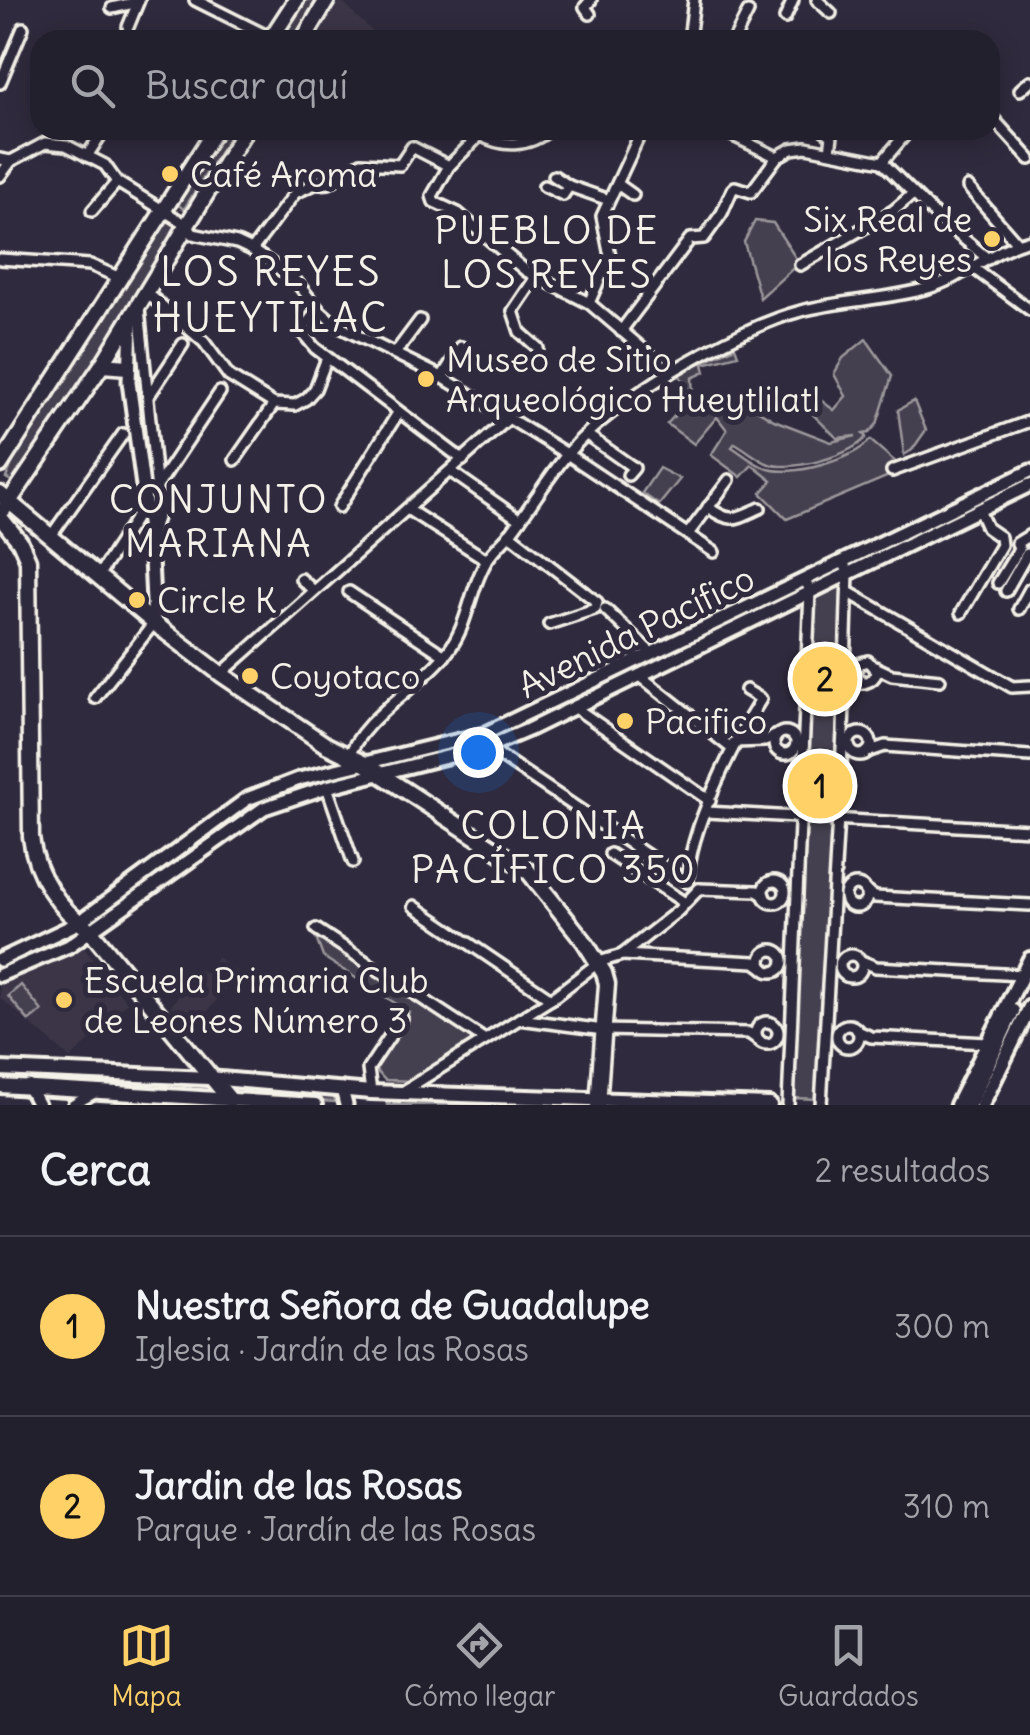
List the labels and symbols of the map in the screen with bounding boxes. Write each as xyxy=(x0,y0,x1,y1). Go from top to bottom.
place label: Café Aroma xyxy=(190,152,377,196)
marker: Café Aroma xyxy=(159,163,181,185)
place label: Six Real de los Reyes xyxy=(803,197,972,281)
district label: PUEBLO DE LOS REYES xyxy=(434,207,660,298)
marker: Six Real de los Reyes xyxy=(981,228,1003,250)
district label: LOS REYES HUEYTILAC xyxy=(153,247,389,343)
place label: Museo de Sitio Arqueológico Hueytlilatl xyxy=(446,337,820,421)
marker: Museo de Sitio Arqueológico Hueytlilatl xyxy=(415,368,437,390)
district label: CONJUNTO MARIANA xyxy=(109,476,329,567)
street label: Avenida Pacífico xyxy=(511,555,761,707)
place label: Circle K xyxy=(157,578,277,622)
marker: Circle K xyxy=(126,589,148,611)
pin: 2 xyxy=(792,642,858,716)
place label: Coyotaco xyxy=(270,654,420,698)
marker: Coyotaco xyxy=(239,665,261,687)
place label: Pacifico xyxy=(645,699,767,743)
marker: Pacifico xyxy=(614,710,636,732)
your location xyxy=(453,727,504,778)
pin: 1 xyxy=(788,748,852,824)
district label: COLONIA PACÍFICO 350 xyxy=(411,802,697,893)
place label: Escuela Primaria Club de Leones Número 3 xyxy=(84,958,429,1042)
marker: Escuela Primaria Club de Leones Número 3 xyxy=(53,989,75,1011)

